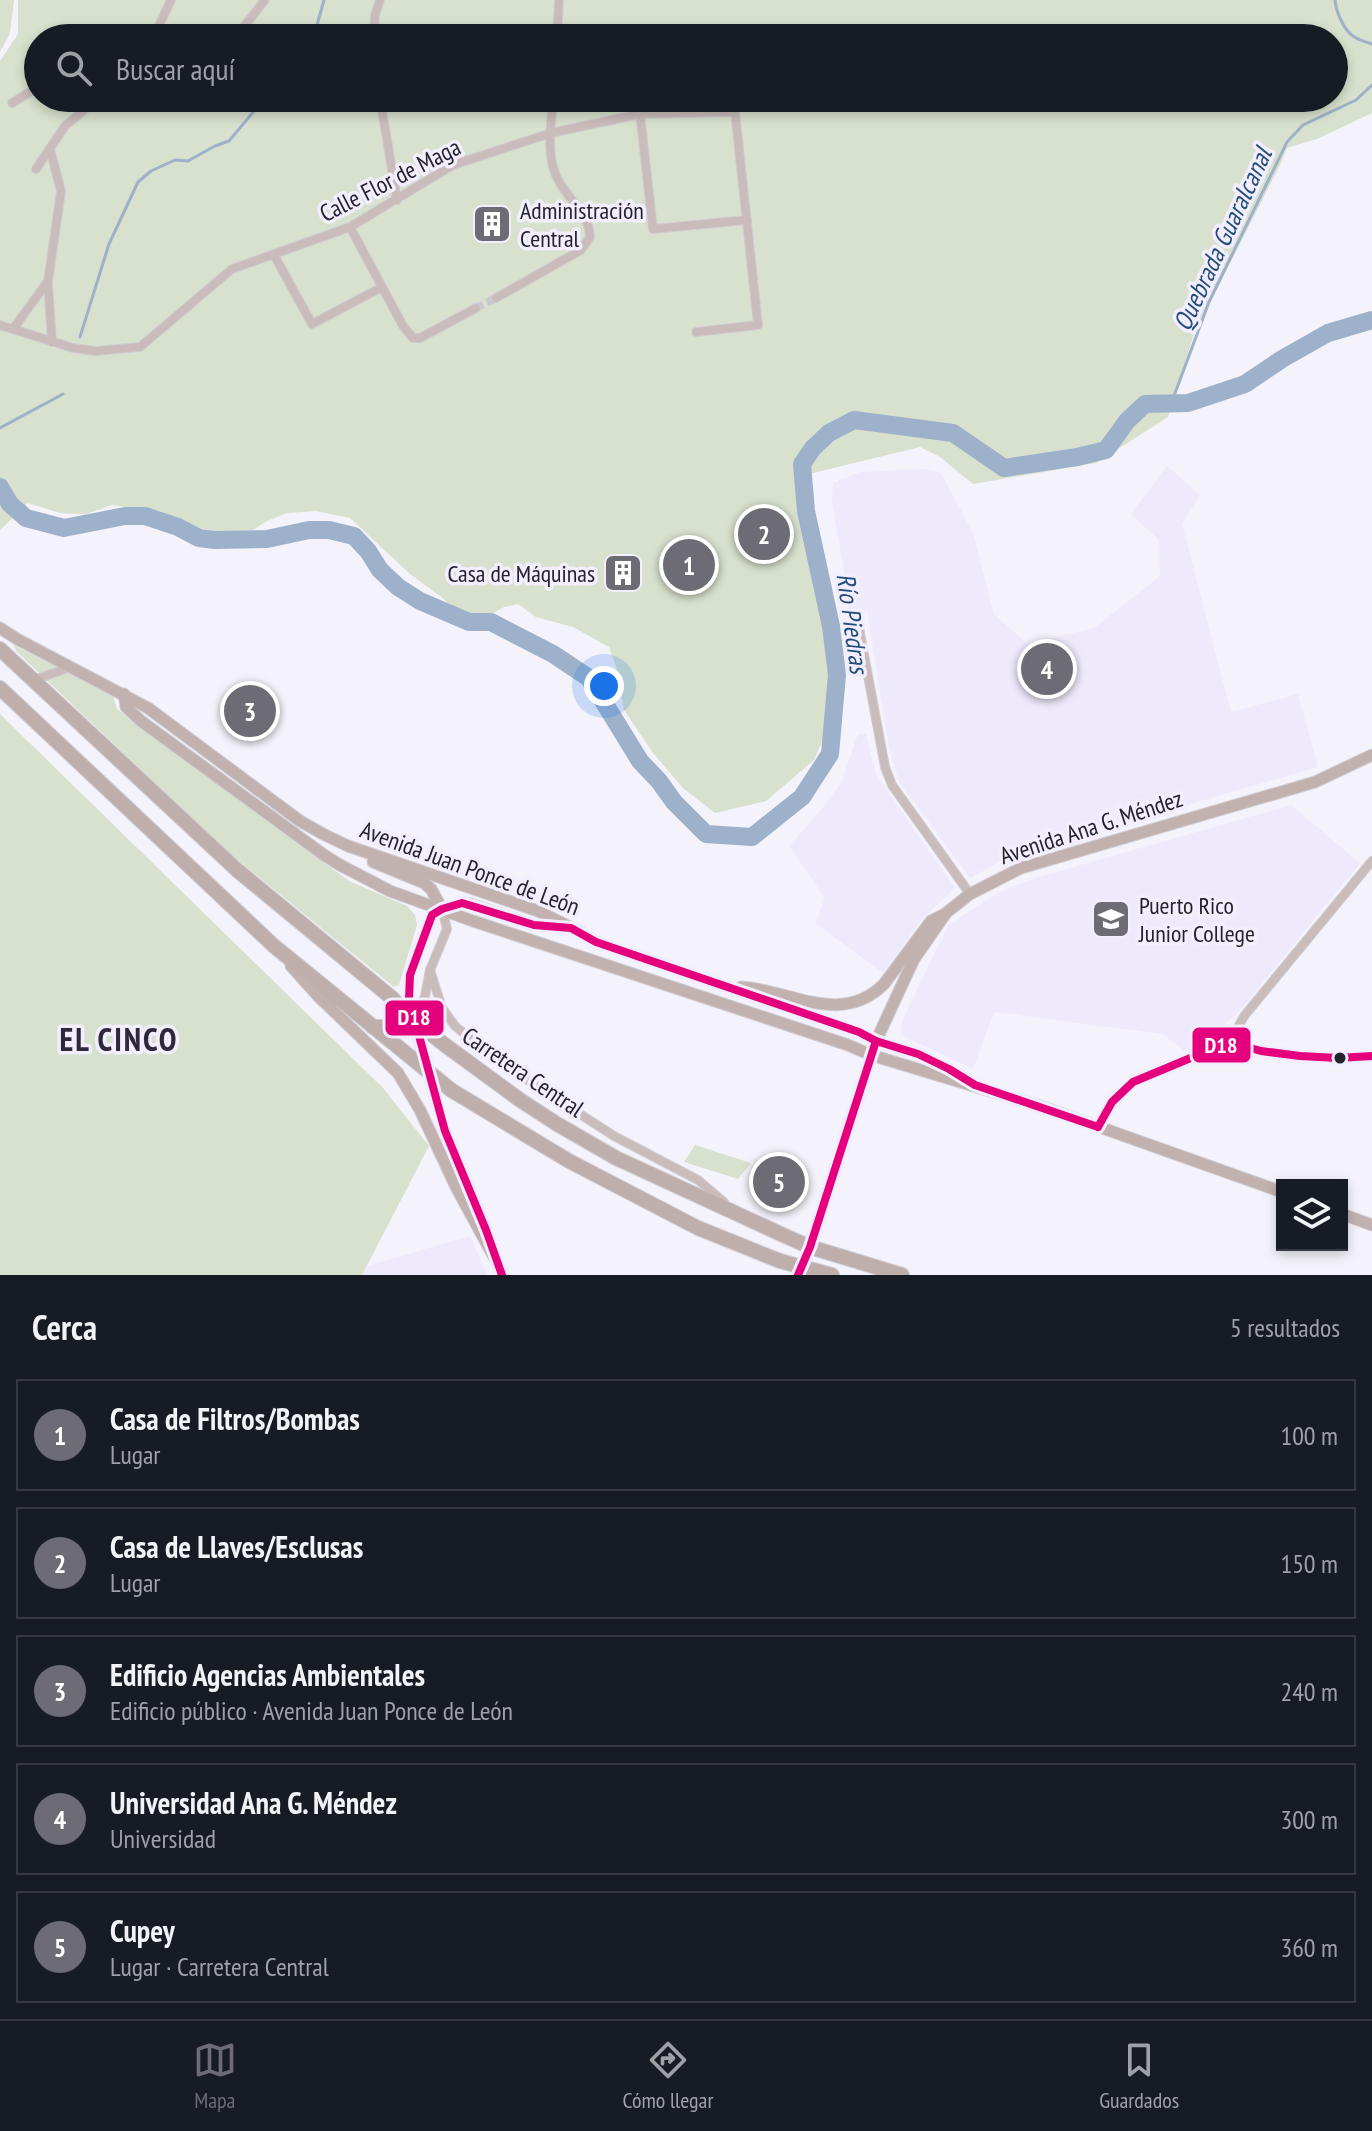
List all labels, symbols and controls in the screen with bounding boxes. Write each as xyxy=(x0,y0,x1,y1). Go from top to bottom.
search box xyxy=(24,24,1348,112)
icon: search xyxy=(52,46,96,90)
text: Buscar aquí xyxy=(116,49,235,88)
street label: Calle Flor de Maga xyxy=(314,131,466,229)
water label: Quebrada Guaralcanal xyxy=(1165,140,1280,336)
place label: Administración Central xyxy=(520,195,644,254)
building icon: Administración Central xyxy=(471,203,513,245)
pin: 2 xyxy=(738,504,790,564)
pin: 1 xyxy=(663,535,715,595)
building icon: Casa de Máquinas xyxy=(602,552,644,594)
place label: Casa de Máquinas xyxy=(447,558,595,589)
water label: Río Piedras xyxy=(830,571,877,677)
pin: 4 xyxy=(1021,639,1073,699)
your location xyxy=(584,666,624,706)
pin: 3 xyxy=(224,681,276,741)
street label: Avenida Ana G. Méndez xyxy=(996,783,1186,871)
street label: Avenida Juan Ponce de León xyxy=(356,814,584,922)
place label: Puerto Rico Junior College xyxy=(1138,890,1255,949)
school or university icon: Puerto Rico Junior College xyxy=(1090,898,1132,940)
line badge: D18 xyxy=(384,999,445,1037)
text: D18 xyxy=(398,1003,430,1031)
district label: EL CINCO xyxy=(59,1018,179,1060)
street label: Carretera Central xyxy=(456,1020,590,1124)
line badge: D18 xyxy=(1191,1026,1252,1064)
text: D18 xyxy=(1205,1031,1237,1059)
unlabelled marker xyxy=(1332,1050,1348,1066)
pin: 5 xyxy=(753,1152,805,1212)
map controls xyxy=(1276,1179,1348,1251)
button: layers xyxy=(1276,1179,1348,1251)
text: Cerca xyxy=(32,1305,97,1349)
text: 5 resultados xyxy=(1230,1311,1340,1344)
text: Casa de Filtros/Bombas xyxy=(110,1399,360,1438)
text: 1 xyxy=(54,1419,66,1452)
text: 100 m xyxy=(1280,1419,1338,1452)
text: Lugar xyxy=(110,1438,160,1471)
text: Casa de Llaves/Esclusas xyxy=(110,1527,363,1566)
text: 2 xyxy=(54,1547,66,1580)
text: 150 m xyxy=(1280,1547,1338,1580)
text: Lugar xyxy=(110,1566,160,1599)
text: Edificio Agencias Ambientales xyxy=(110,1655,425,1694)
text: 3 xyxy=(54,1675,66,1708)
text: 240 m xyxy=(1280,1675,1338,1708)
text: Edificio público · Avenida Juan Ponce de León xyxy=(110,1694,513,1727)
text: Universidad Ana G. Méndez xyxy=(110,1783,397,1822)
text: 4 xyxy=(54,1803,66,1836)
text: 300 m xyxy=(1280,1803,1338,1836)
text: Universidad xyxy=(110,1822,216,1855)
text: Cupey xyxy=(110,1911,175,1950)
text: 5 xyxy=(54,1931,66,1964)
text: 360 m xyxy=(1280,1931,1338,1964)
text: Lugar · Carretera Central xyxy=(110,1950,329,1983)
tab: Mapa xyxy=(193,2038,237,2114)
tab: Cómo llegar xyxy=(623,2038,713,2114)
tab: Guardados xyxy=(1099,2038,1179,2114)

